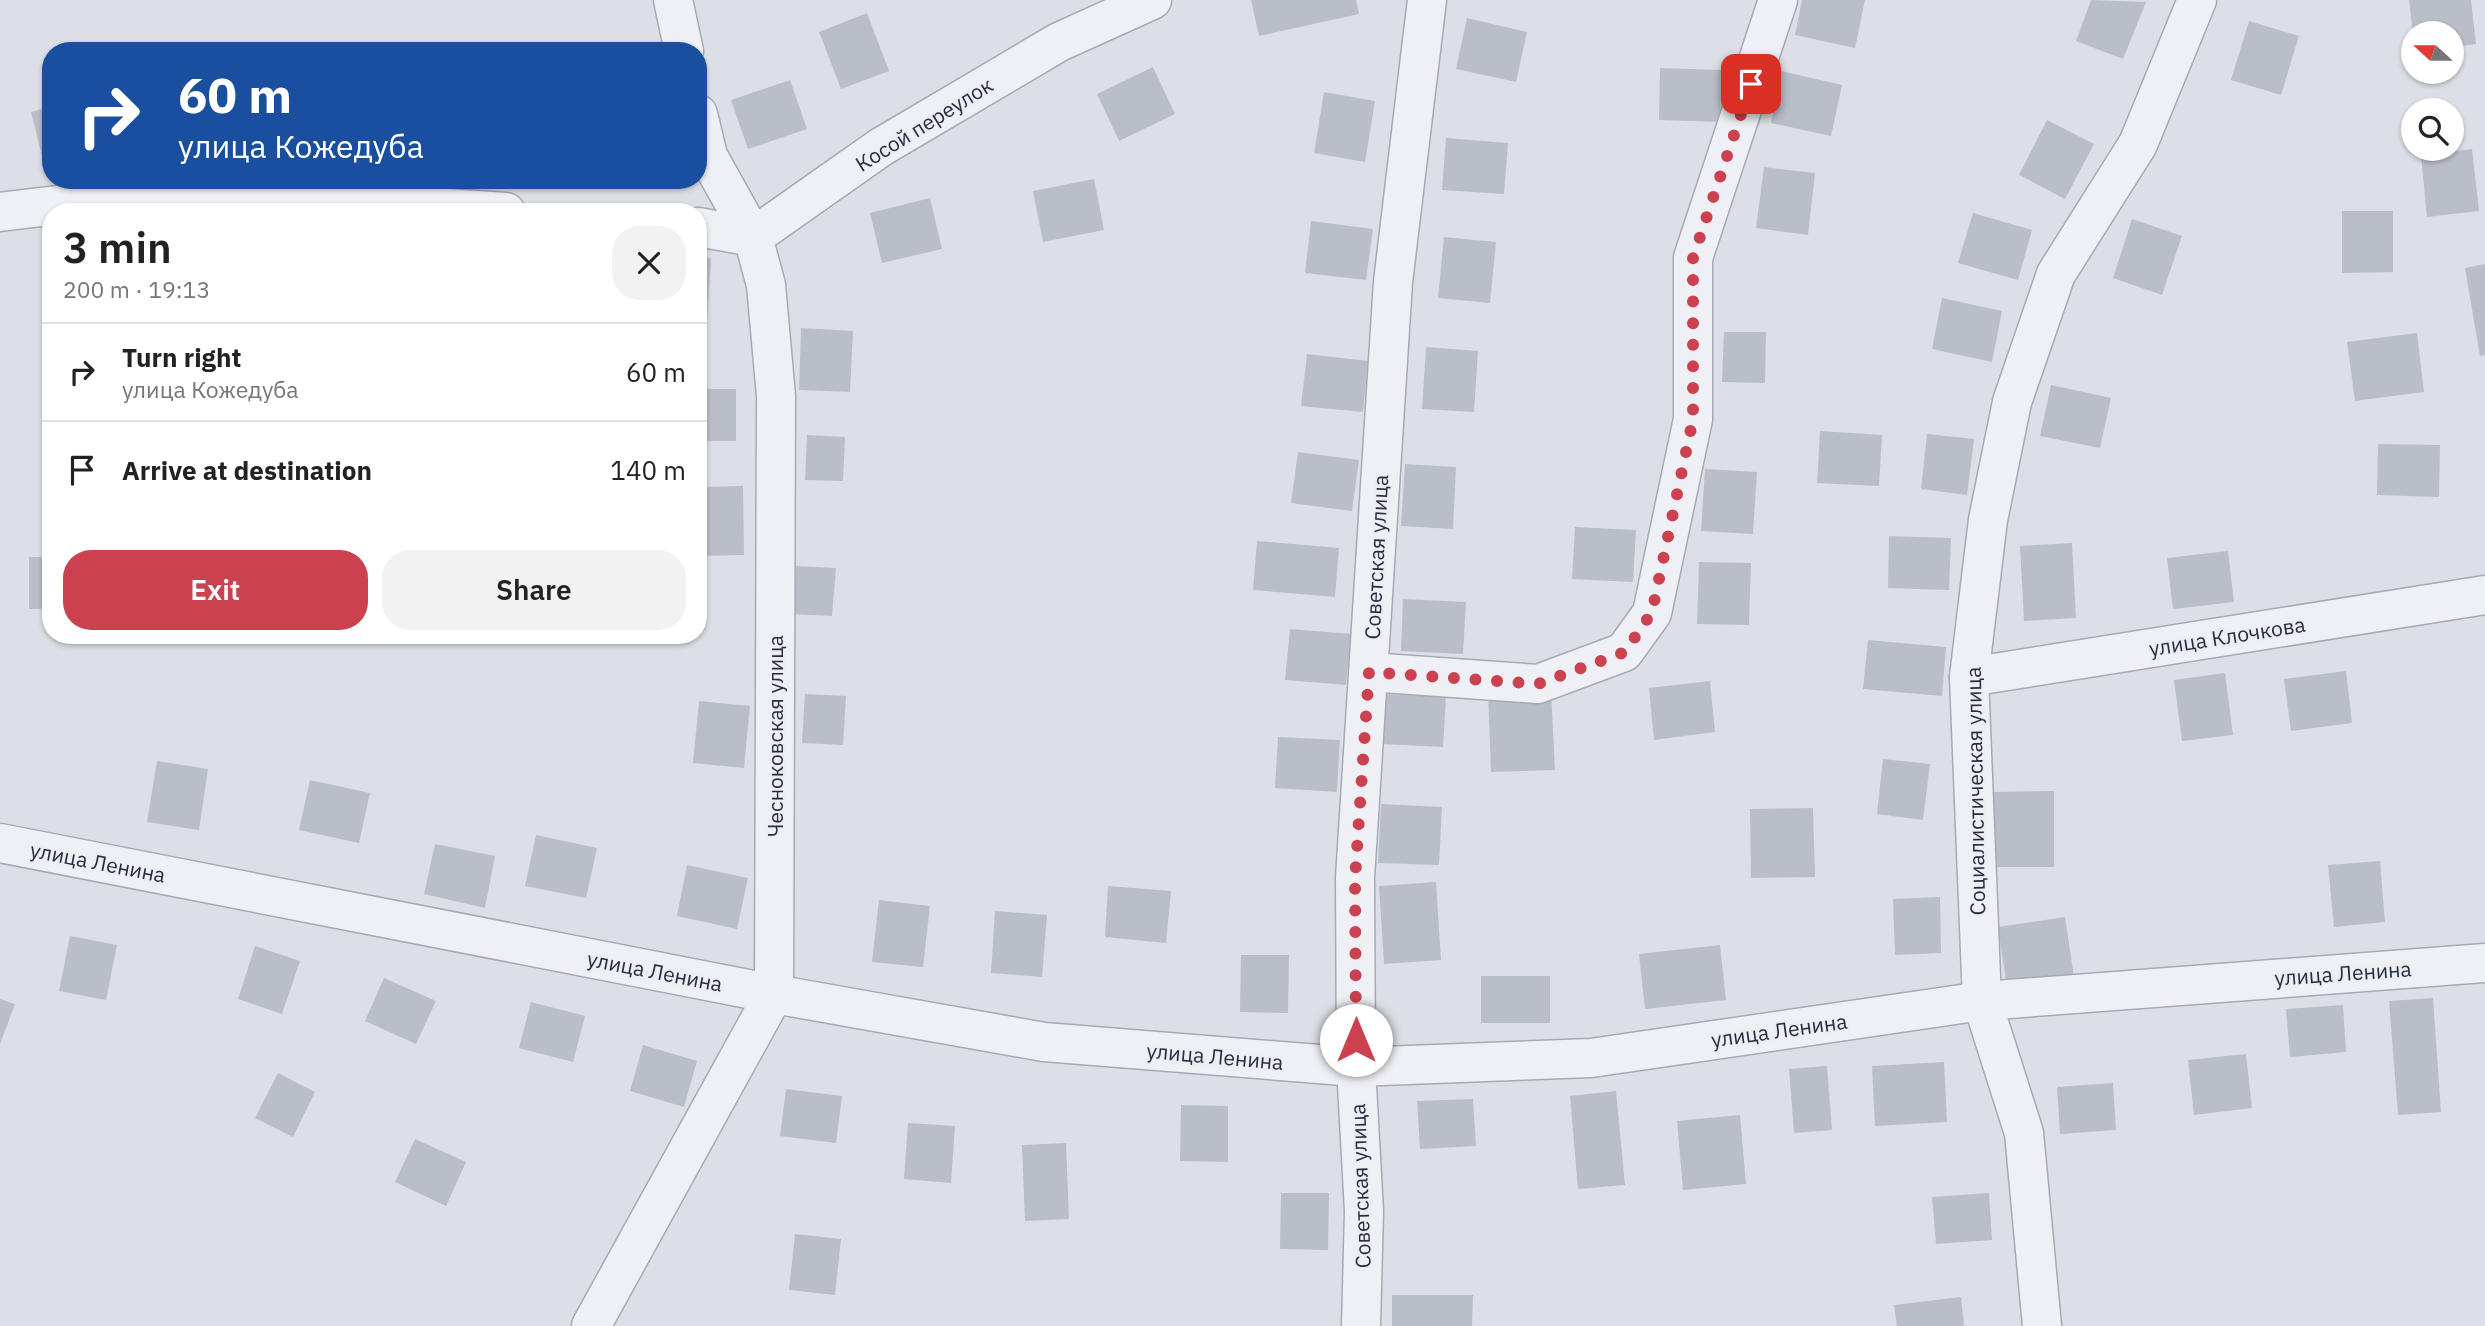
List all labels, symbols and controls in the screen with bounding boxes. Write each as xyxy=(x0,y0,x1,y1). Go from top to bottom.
north arrow xyxy=(2401,21,2464,84)
map controls xyxy=(2401,21,2464,161)
pin xyxy=(1721,54,1781,114)
text: 60 m xyxy=(178,63,292,126)
icon: arrive xyxy=(1732,65,1770,103)
icon: right xyxy=(63,70,154,161)
street label: Косой переулок xyxy=(850,70,998,178)
button: search xyxy=(2401,98,2464,161)
text: улица Кожедуба xyxy=(178,125,424,167)
text: 3 min xyxy=(63,220,172,275)
button: close xyxy=(612,226,686,300)
text: 200 m · 19:13 xyxy=(63,274,210,304)
text: Turn right xyxy=(122,340,241,374)
icon: right xyxy=(63,353,101,391)
text: 60 m xyxy=(626,355,686,389)
text: улица Кожедуба xyxy=(122,374,299,404)
icon: arrive xyxy=(63,451,101,489)
text: Arrive at destination xyxy=(122,453,372,487)
text: 140 m xyxy=(610,453,686,487)
street label: Советская улица xyxy=(1358,474,1394,640)
button: Exit xyxy=(63,550,368,630)
button: Share xyxy=(382,550,686,630)
street label: улица Клочкова xyxy=(2147,610,2307,662)
street label: Чесноковская улица xyxy=(761,635,789,837)
street label: Социалистическая улица xyxy=(1959,666,1991,916)
street label: улица Ленина xyxy=(28,835,168,889)
street label: улица Ленина xyxy=(585,944,725,998)
street label: улица Ленина xyxy=(2274,954,2412,992)
position arrow xyxy=(1319,1003,1393,1077)
street label: улица Ленина xyxy=(1709,1007,1849,1053)
street label: улица Ленина xyxy=(1145,1036,1285,1076)
street label: Советская улица xyxy=(1343,1103,1377,1269)

